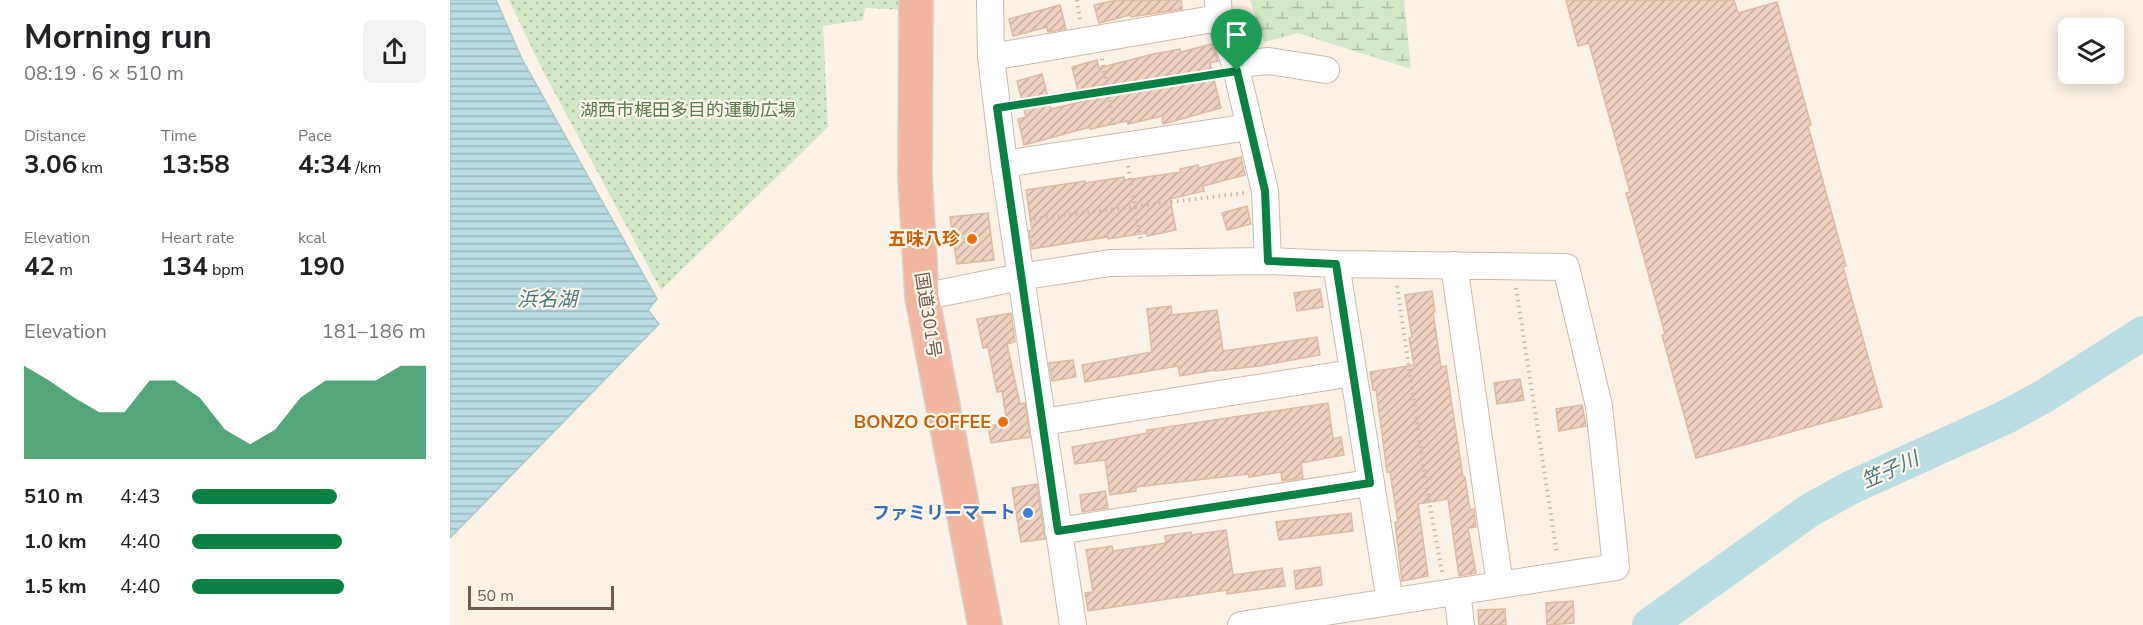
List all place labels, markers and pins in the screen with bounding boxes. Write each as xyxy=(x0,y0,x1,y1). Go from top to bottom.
pin xyxy=(1211,9,1262,71)
place label: 五味八珍 xyxy=(888,227,960,251)
marker: 五味八珍 xyxy=(965,232,979,246)
place label: BONZO COFFEE xyxy=(854,410,991,434)
marker: BONZO COFFEE xyxy=(996,415,1010,429)
place label: ファミリーマート xyxy=(872,501,1016,525)
marker: ファミリーマート xyxy=(1021,506,1035,520)

